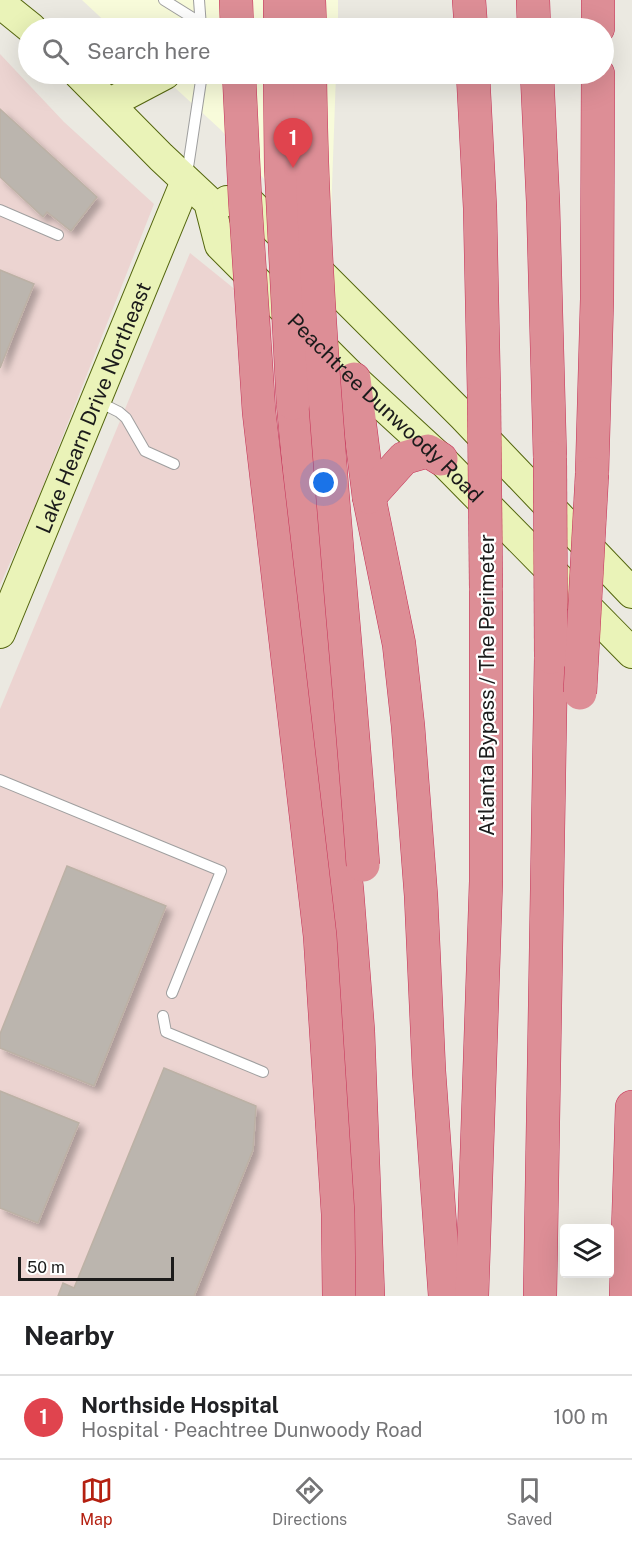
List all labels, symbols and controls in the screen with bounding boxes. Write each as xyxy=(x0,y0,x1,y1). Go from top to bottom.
search box xyxy=(18,18,614,84)
icon: search xyxy=(39,35,72,68)
text: Search here xyxy=(87,38,211,64)
pin: 1 xyxy=(274,118,312,168)
street label: Lake Hearn Drive Northeast xyxy=(30,278,156,537)
street label: Peachtree Dunwoody Road xyxy=(283,308,489,507)
your location xyxy=(309,468,338,497)
street label: Atlanta Bypass / The Perimeter xyxy=(474,534,499,836)
map controls xyxy=(560,1224,614,1278)
button: layers xyxy=(560,1224,614,1278)
scale bar xyxy=(18,1254,174,1282)
text: 50 m xyxy=(27,1258,65,1277)
text: Nearby xyxy=(24,1320,114,1351)
text: Northside Hospital xyxy=(81,1392,279,1418)
text: 1 xyxy=(39,1405,48,1429)
text: 100 m xyxy=(553,1405,608,1429)
text: Hospital · Peachtree Dunwoody Road xyxy=(81,1418,423,1442)
tab: Map xyxy=(80,1474,113,1529)
tab: Directions xyxy=(272,1474,347,1529)
tab: Saved xyxy=(507,1474,552,1529)

